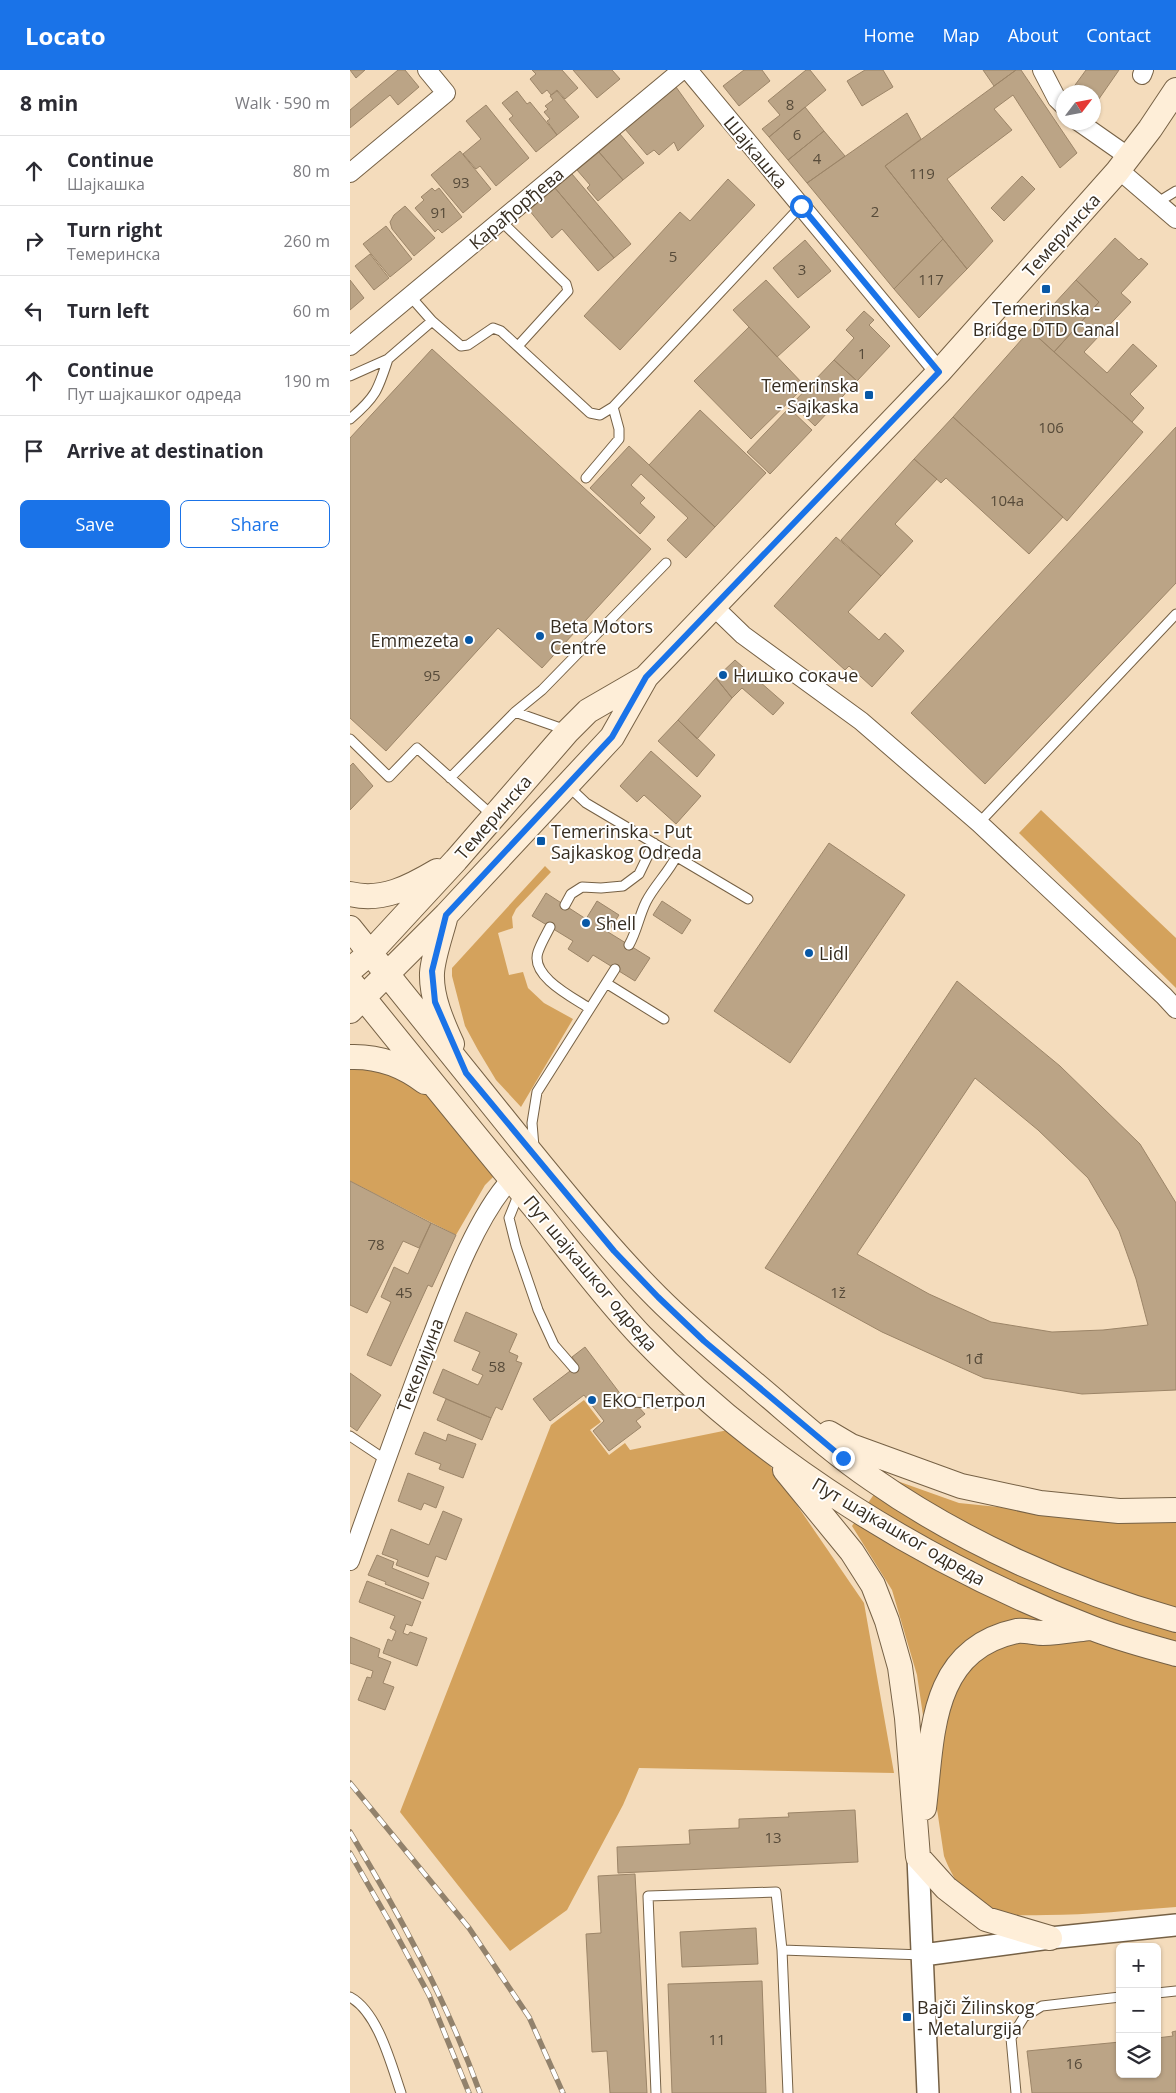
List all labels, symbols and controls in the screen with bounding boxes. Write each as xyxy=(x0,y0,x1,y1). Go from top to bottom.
text: Locato xyxy=(25,19,106,52)
text: Home xyxy=(864,23,914,47)
text: Map xyxy=(942,23,980,47)
text: About xyxy=(1008,23,1058,47)
text: Contact xyxy=(1086,23,1151,47)
north arrow xyxy=(1056,85,1101,130)
text: 8 min xyxy=(20,89,78,117)
text: Walk · 590 m xyxy=(235,92,330,114)
house number: 8 xyxy=(786,94,794,114)
street label: Шајкашка xyxy=(719,111,793,193)
house number: 6 xyxy=(793,124,801,144)
text: Continue xyxy=(67,147,154,173)
house number: 4 xyxy=(813,148,822,168)
icon: ahead xyxy=(20,157,48,185)
text: 80 m xyxy=(293,160,330,182)
street label: Карађорђева xyxy=(464,161,568,255)
house number: 119 xyxy=(909,163,935,183)
house number: 93 xyxy=(452,172,470,192)
text: Шајкашка xyxy=(67,173,145,195)
street label: Темеринска xyxy=(1017,188,1105,282)
route start xyxy=(790,195,813,218)
house number: 2 xyxy=(871,201,879,221)
house number: 91 xyxy=(430,202,448,222)
text: Turn right xyxy=(67,217,162,243)
icon: right xyxy=(20,227,48,255)
text: 260 m xyxy=(284,230,330,252)
text: Темеринска xyxy=(67,243,160,265)
house number: 5 xyxy=(669,246,677,266)
house number: 3 xyxy=(798,259,806,279)
house number: 117 xyxy=(918,269,944,289)
marker: Temerinska - Bridge DTD Canal xyxy=(1040,283,1052,295)
place label: Temerinska - Bridge DTD Canal xyxy=(973,296,1119,341)
icon: left xyxy=(20,297,48,325)
text: Turn left xyxy=(67,298,149,324)
text: 60 m xyxy=(293,300,330,322)
house number: 1 xyxy=(858,343,866,363)
text: Continue xyxy=(67,357,154,383)
icon: ahead xyxy=(20,367,48,395)
text: 190 m xyxy=(284,370,330,392)
place label: Temerinska - Sajkaska xyxy=(761,373,859,418)
text: Пут шајкашког одреда xyxy=(67,383,242,405)
marker: Temerinska - Sajkaska xyxy=(863,389,875,401)
house number: 106 xyxy=(1038,417,1064,437)
icon: arrive xyxy=(20,437,48,465)
text: Arrive at destination xyxy=(67,438,264,464)
house number: 104a xyxy=(990,490,1024,510)
button: Save xyxy=(20,500,170,548)
button: Share xyxy=(180,500,330,548)
place label: Beta Motors Centre xyxy=(550,614,653,659)
place label: Emmezeta xyxy=(371,628,459,652)
marker: Beta Motors Centre xyxy=(534,630,546,642)
marker: Emmezeta xyxy=(463,634,475,646)
place label: Нишко сокаче xyxy=(733,663,858,687)
house number: 95 xyxy=(423,665,441,685)
marker: Нишко сокаче xyxy=(717,669,729,681)
street label: Темеринска xyxy=(449,769,537,865)
place label: Temerinska - Put Sajkaskog Odreda xyxy=(551,819,702,864)
marker: Temerinska - Put Sajkaskog Odreda xyxy=(535,835,547,847)
place label: Shell xyxy=(596,911,636,935)
marker: Shell xyxy=(580,917,592,929)
place label: Lidl xyxy=(819,941,849,965)
marker: Lidl xyxy=(803,947,815,959)
street label: Пут шајкашког одреда xyxy=(519,1190,663,1356)
house number: 78 xyxy=(367,1234,385,1254)
house number: 45 xyxy=(395,1282,413,1302)
house number: 1ž xyxy=(830,1282,846,1302)
street label: Текелијина xyxy=(391,1315,449,1415)
house number: 1đ xyxy=(965,1348,984,1368)
house number: 58 xyxy=(488,1356,506,1376)
place label: ЕКО Петрол xyxy=(602,1388,705,1412)
marker: ЕКО Петрол xyxy=(586,1394,598,1406)
route end xyxy=(832,1447,855,1470)
street label: Пут шајкашког одреда xyxy=(808,1472,990,1590)
house number: 13 xyxy=(764,1827,782,1847)
map controls xyxy=(1116,1943,1161,2078)
button: + xyxy=(1116,1943,1161,1988)
button: − xyxy=(1116,1988,1161,2033)
place label: Bajči Žilinskog - Metalurgija xyxy=(917,1995,1035,2040)
marker: Bajči Žilinskog - Metalurgija xyxy=(901,2011,913,2023)
house number: 11 xyxy=(708,2029,726,2049)
button: layers xyxy=(1116,2033,1161,2078)
house number: 16 xyxy=(1065,2053,1083,2073)

